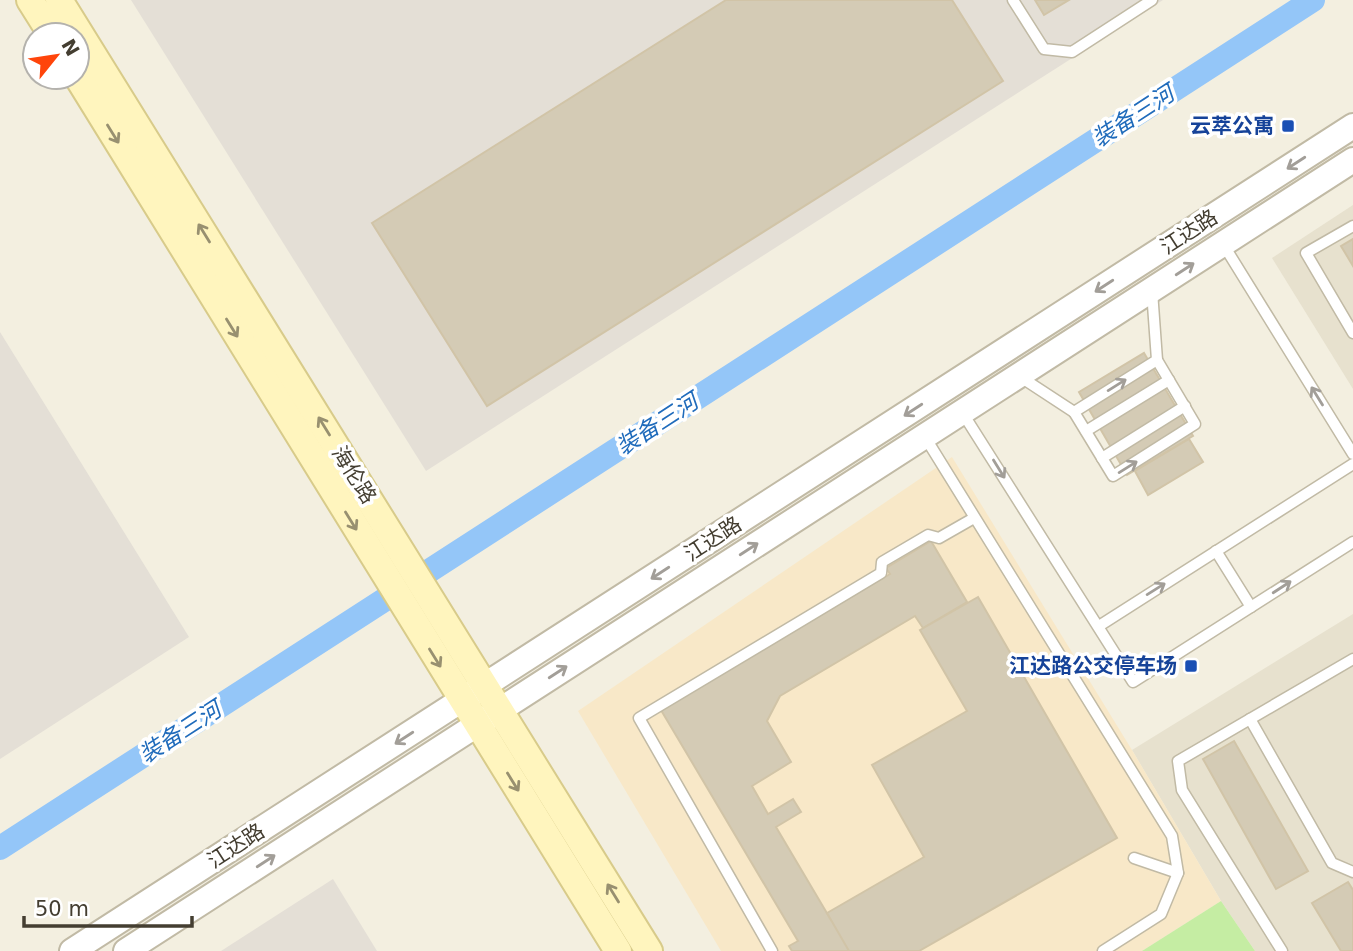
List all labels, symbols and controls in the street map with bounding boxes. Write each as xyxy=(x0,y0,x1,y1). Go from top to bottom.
north arrow xyxy=(21,21,91,91)
text: N xyxy=(57,35,84,60)
water label: 装备三河 xyxy=(1087,78,1182,152)
place label: 云萃公寓 xyxy=(1190,114,1274,138)
marker: 云萃公寓 xyxy=(1280,118,1296,134)
one-way arrow xyxy=(106,123,120,143)
one-way arrow xyxy=(1286,156,1306,170)
street label: 江达路 xyxy=(1156,205,1222,259)
one-way arrow xyxy=(196,224,211,243)
one-way arrow xyxy=(1174,261,1194,275)
one-way arrow xyxy=(1095,280,1115,294)
one-way arrow xyxy=(225,317,239,337)
one-way arrow xyxy=(1107,377,1127,391)
water label: 装备三河 xyxy=(611,386,706,460)
one-way arrow xyxy=(1310,387,1324,407)
one-way arrow xyxy=(904,403,924,417)
one-way arrow xyxy=(316,417,330,437)
street label: 海伦路 xyxy=(327,442,381,508)
one-way arrow xyxy=(992,459,1006,479)
one-way arrow xyxy=(1117,459,1137,473)
one-way arrow xyxy=(345,511,359,531)
street label: 江达路 xyxy=(680,512,746,566)
one-way arrow xyxy=(739,542,758,556)
one-way arrow xyxy=(651,566,671,580)
one-way arrow xyxy=(1272,579,1292,593)
one-way arrow xyxy=(1146,582,1165,597)
one-way arrow xyxy=(429,647,443,667)
place label: 江达路公交停车场 xyxy=(1009,654,1177,678)
marker: 江达路公交停车场 xyxy=(1183,658,1199,674)
one-way arrow xyxy=(547,665,567,679)
water label: 装备三河 xyxy=(134,694,229,768)
one-way arrow xyxy=(395,730,414,745)
one-way arrow xyxy=(505,772,520,791)
street label: 江达路 xyxy=(203,819,269,873)
one-way arrow xyxy=(255,853,275,867)
one-way arrow xyxy=(606,883,620,903)
scale bar xyxy=(24,884,192,928)
text: 50 m xyxy=(35,897,89,921)

